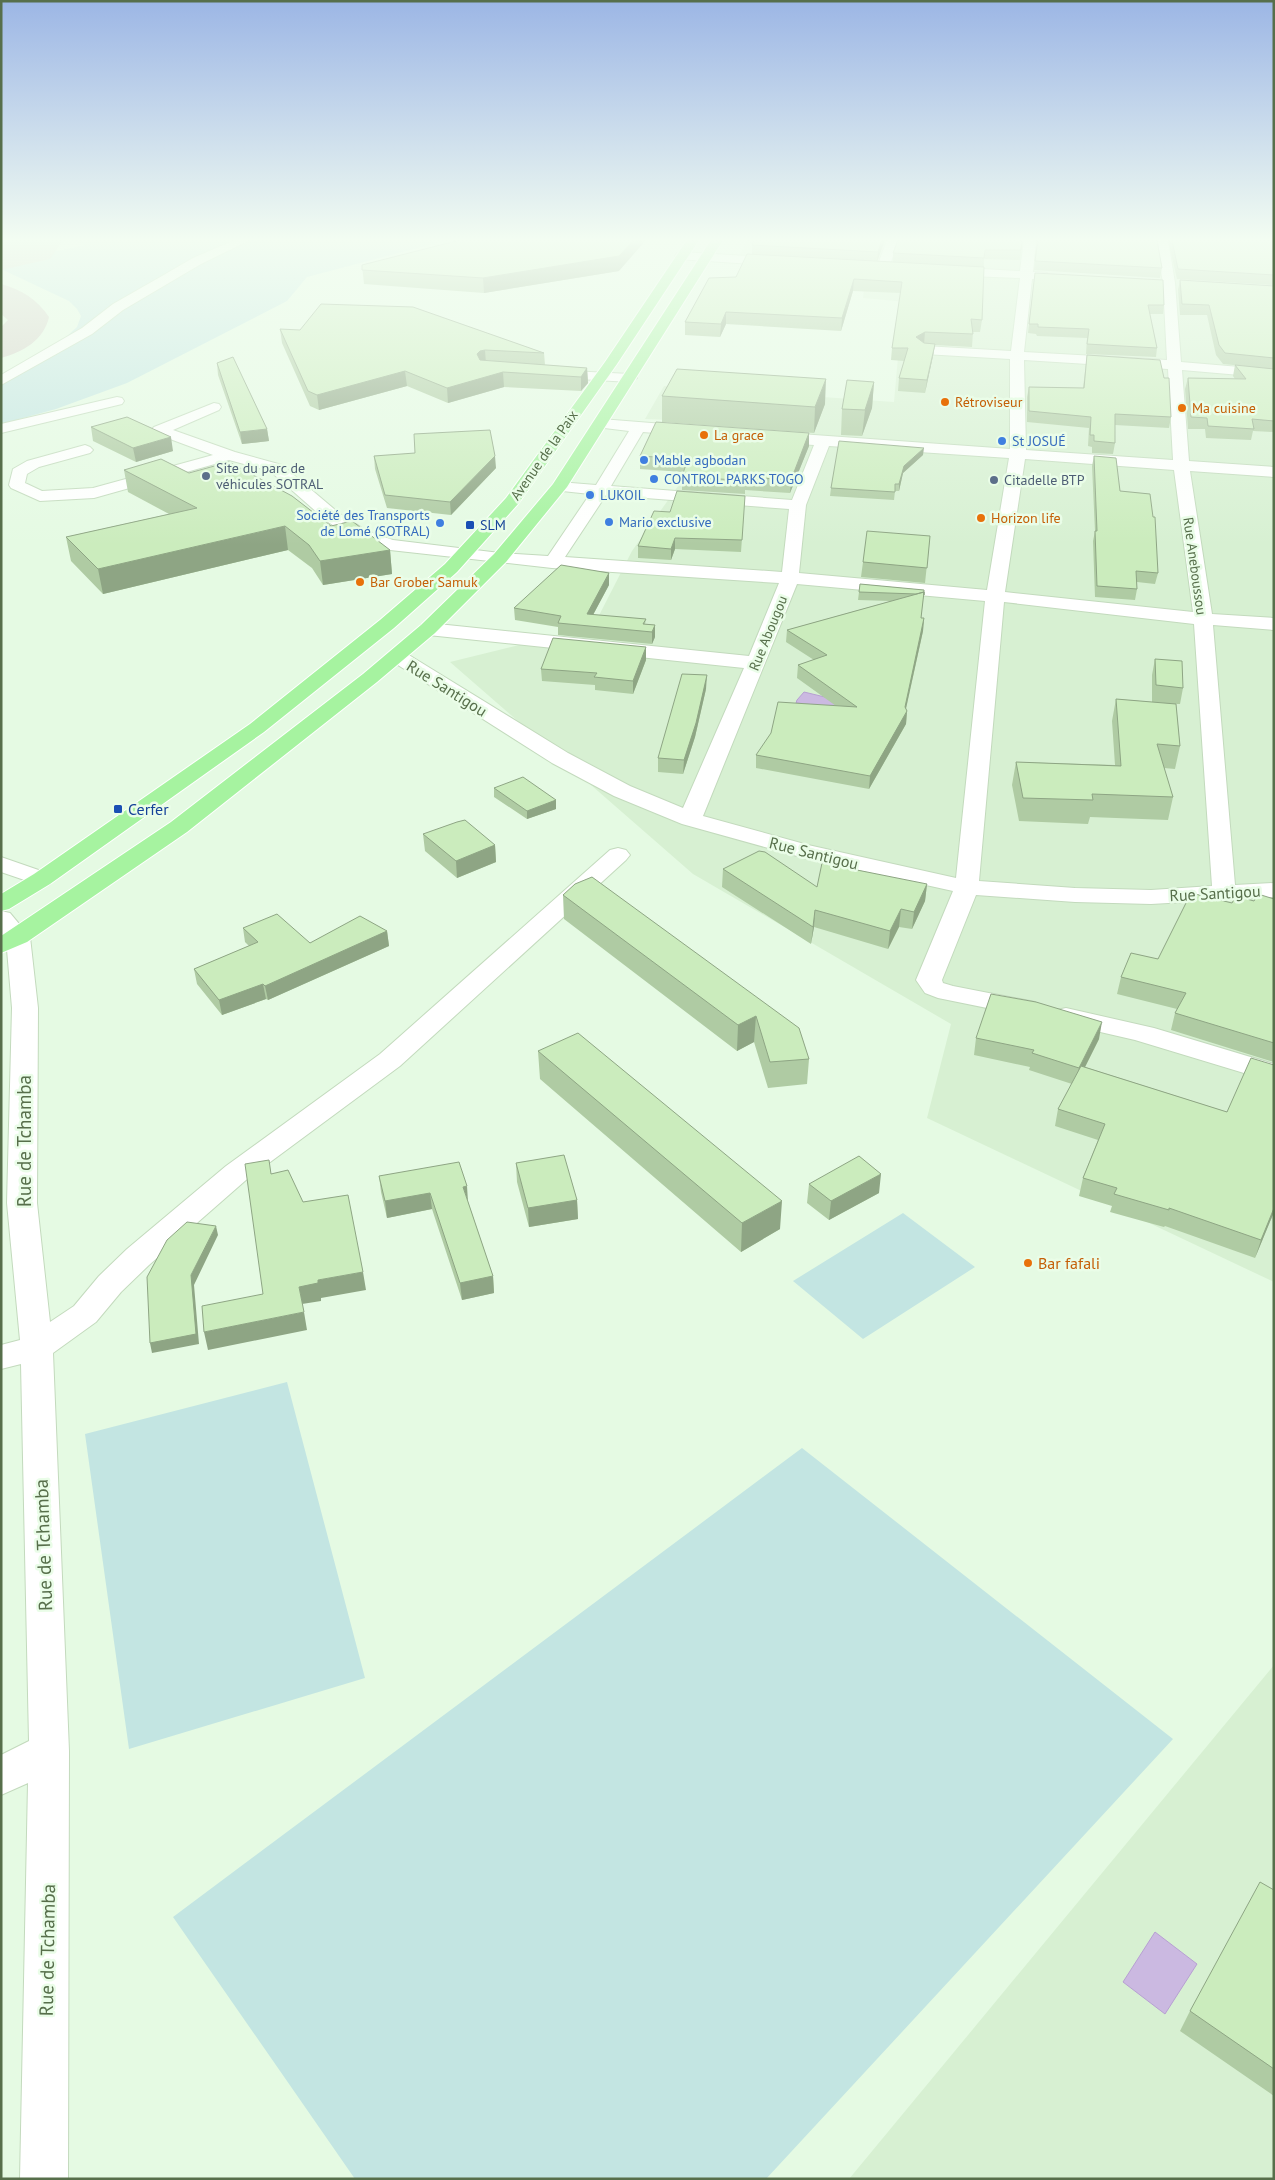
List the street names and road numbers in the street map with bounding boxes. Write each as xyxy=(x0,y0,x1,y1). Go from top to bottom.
street label: Avenue de la Paix xyxy=(506,406,582,504)
street label: Rue Aneboussou xyxy=(1179,516,1211,616)
street label: Rue Abougou xyxy=(745,593,791,673)
street label: Rue Santigou xyxy=(403,655,491,721)
street label: Rue Santigou xyxy=(767,832,861,874)
street label: Rue Santigou xyxy=(1169,881,1261,905)
street label: Rue de Tchamba xyxy=(12,1075,36,1207)
street label: Rue de Tchamba xyxy=(29,1479,57,1611)
street label: Rue de Tchamba xyxy=(34,1884,60,2016)

